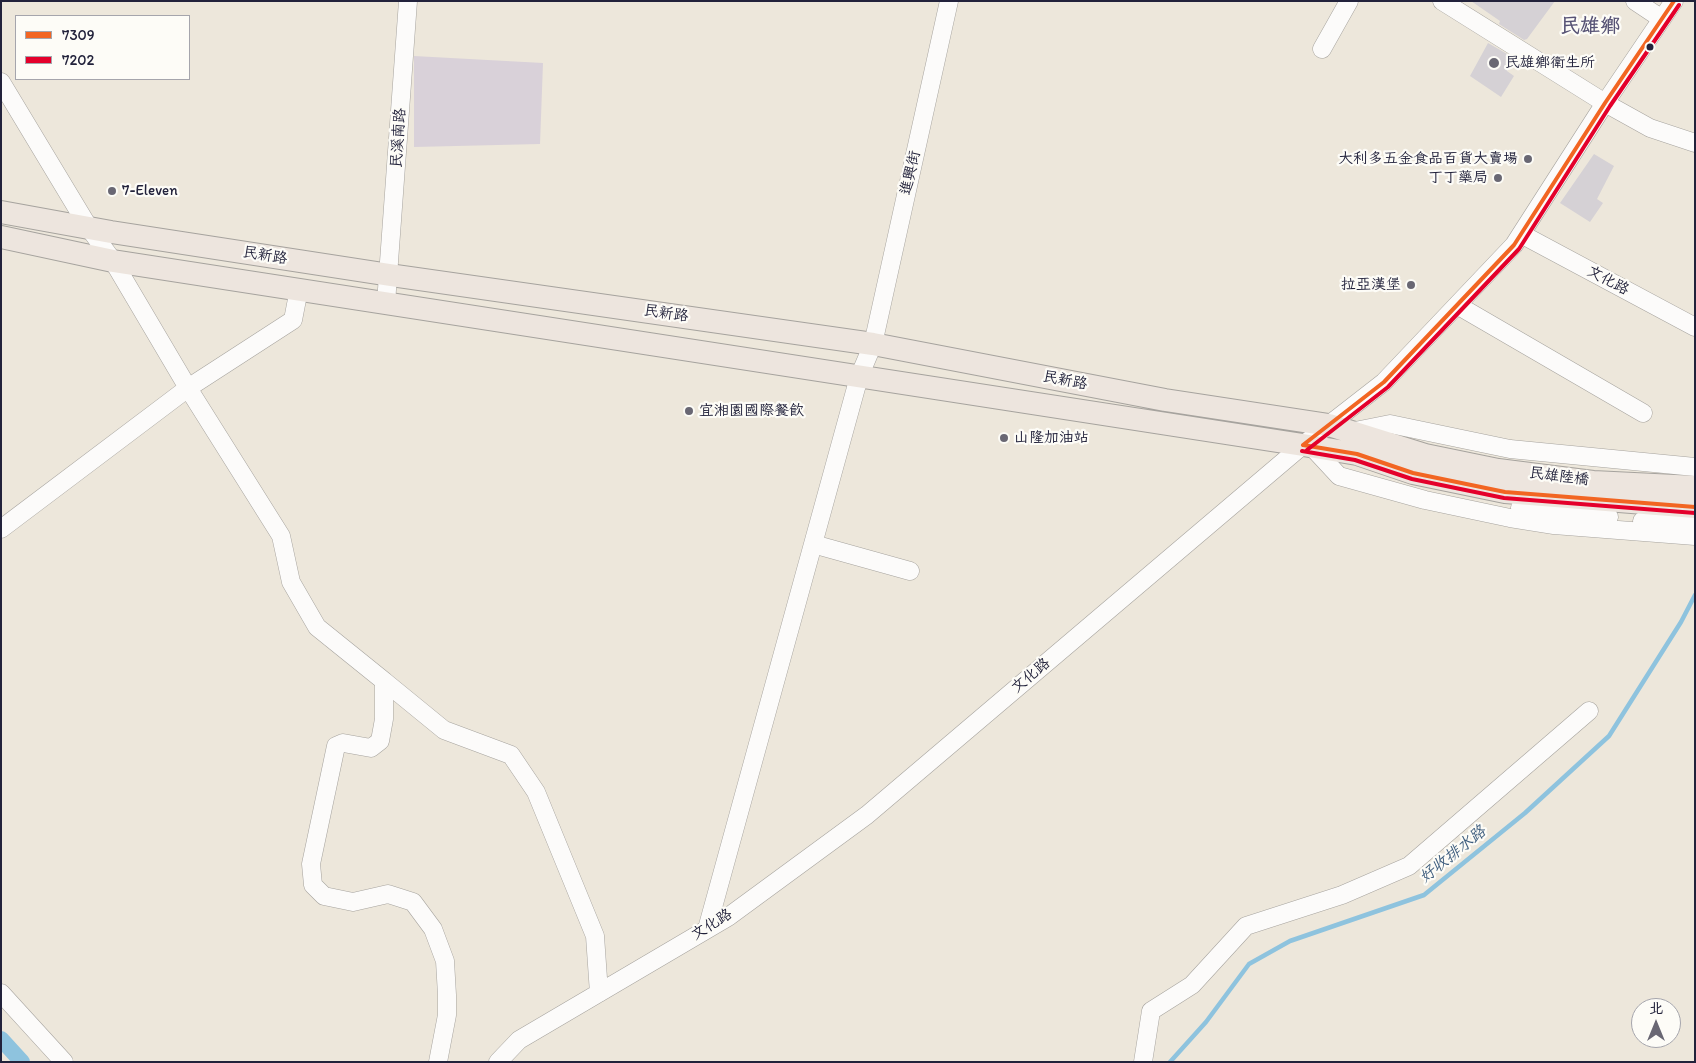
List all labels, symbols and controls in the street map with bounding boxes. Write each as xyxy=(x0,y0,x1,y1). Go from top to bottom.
legend xyxy=(15,15,190,80)
district label: 民雄鄉 xyxy=(1560,15,1620,39)
text: 7309 xyxy=(62,26,95,44)
unlabelled marker xyxy=(1645,42,1655,52)
text: 7202 xyxy=(62,51,94,69)
place label: 民雄鄉衛生所 xyxy=(1505,54,1595,72)
marker: 民雄鄉衛生所 xyxy=(1487,56,1501,70)
street label: 民溪南路 xyxy=(388,107,410,169)
street label: 進興街 xyxy=(897,149,925,197)
place label: 大利多五金食品百貨大賣場 xyxy=(1338,150,1518,168)
marker: 大利多五金食品百貨大賣場 xyxy=(1522,153,1534,165)
place label: 丁丁藥局 xyxy=(1428,169,1488,187)
marker: 丁丁藥局 xyxy=(1492,172,1504,184)
place label: 7-Eleven xyxy=(122,182,178,200)
marker: 7-Eleven xyxy=(106,185,118,197)
street label: 民新路 xyxy=(241,244,289,268)
street label: 文化路 xyxy=(1584,262,1632,300)
place label: 拉亞漢堡 xyxy=(1341,276,1401,294)
marker: 拉亞漢堡 xyxy=(1405,279,1417,291)
street label: 民新路 xyxy=(642,302,690,326)
street label: 民新路 xyxy=(1041,368,1089,394)
place label: 宜湘園國際餐飲 xyxy=(699,402,804,420)
marker: 宜湘園國際餐飲 xyxy=(683,405,695,417)
place label: 山隆加油站 xyxy=(1014,429,1089,447)
marker: 山隆加油站 xyxy=(998,432,1010,444)
street label: 民雄陸橋 xyxy=(1528,464,1590,490)
street label: 文化路 xyxy=(1008,655,1054,697)
water label: 好收排水路 xyxy=(1416,822,1490,888)
street label: 文化路 xyxy=(688,905,736,945)
north arrow xyxy=(1631,998,1681,1048)
text: 北 xyxy=(1649,1000,1663,1017)

